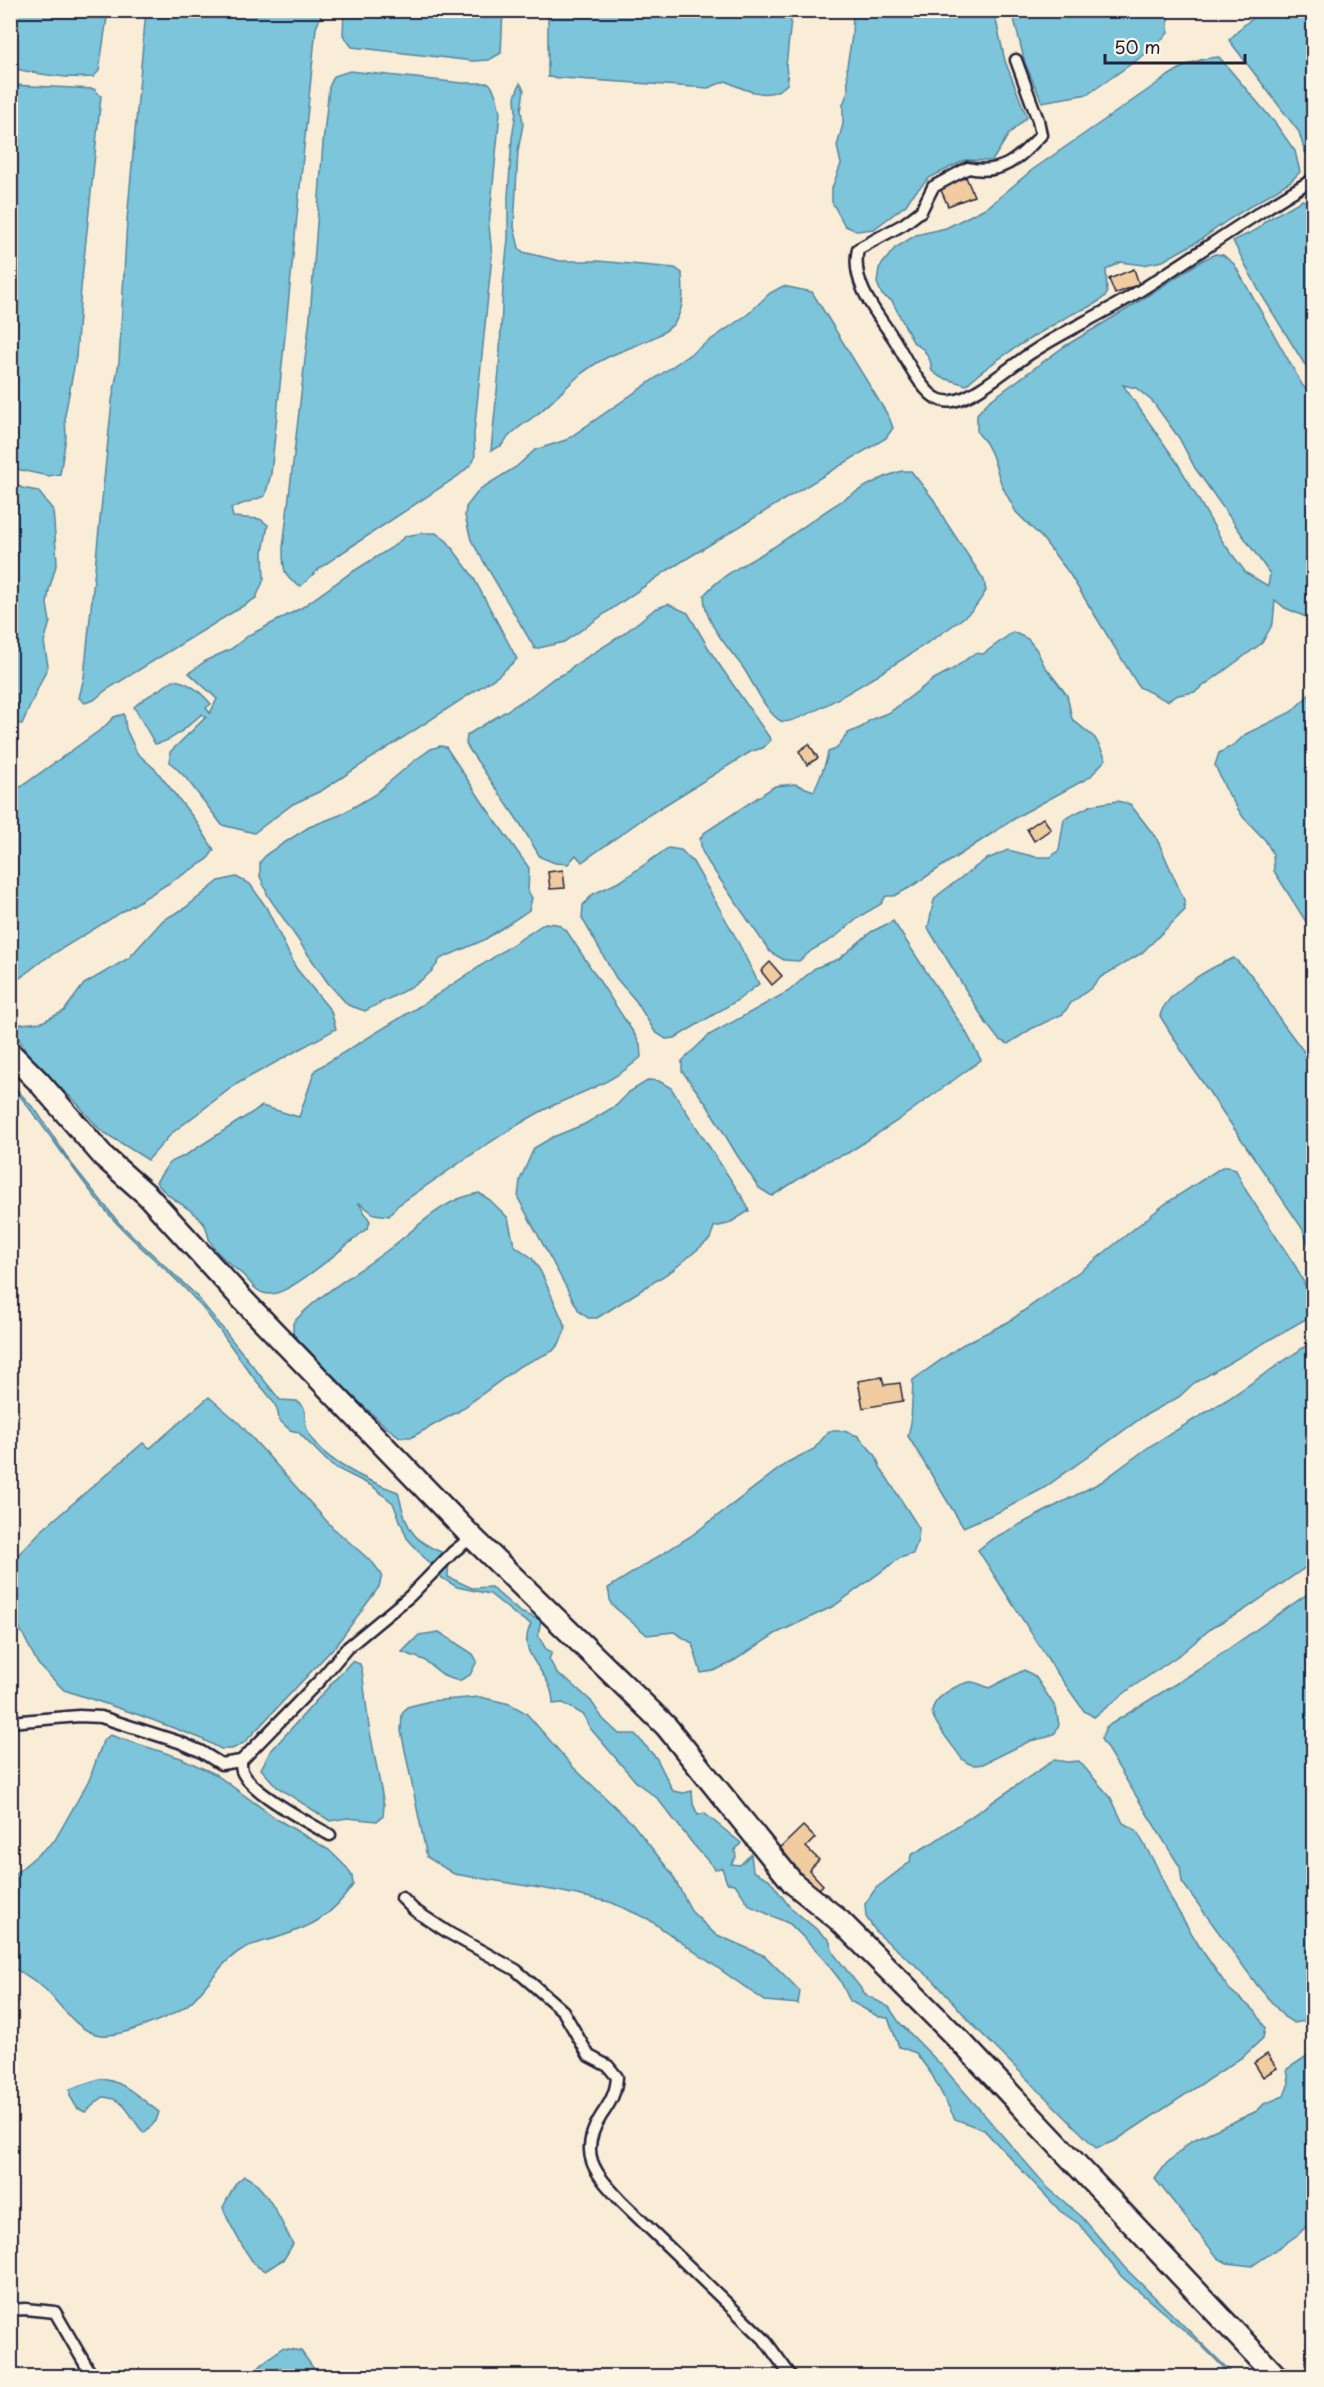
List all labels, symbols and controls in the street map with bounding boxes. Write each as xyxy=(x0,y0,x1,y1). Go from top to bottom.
scale bar xyxy=(1105,27,1244,65)
text: 50 m xyxy=(1114,33,1161,60)

